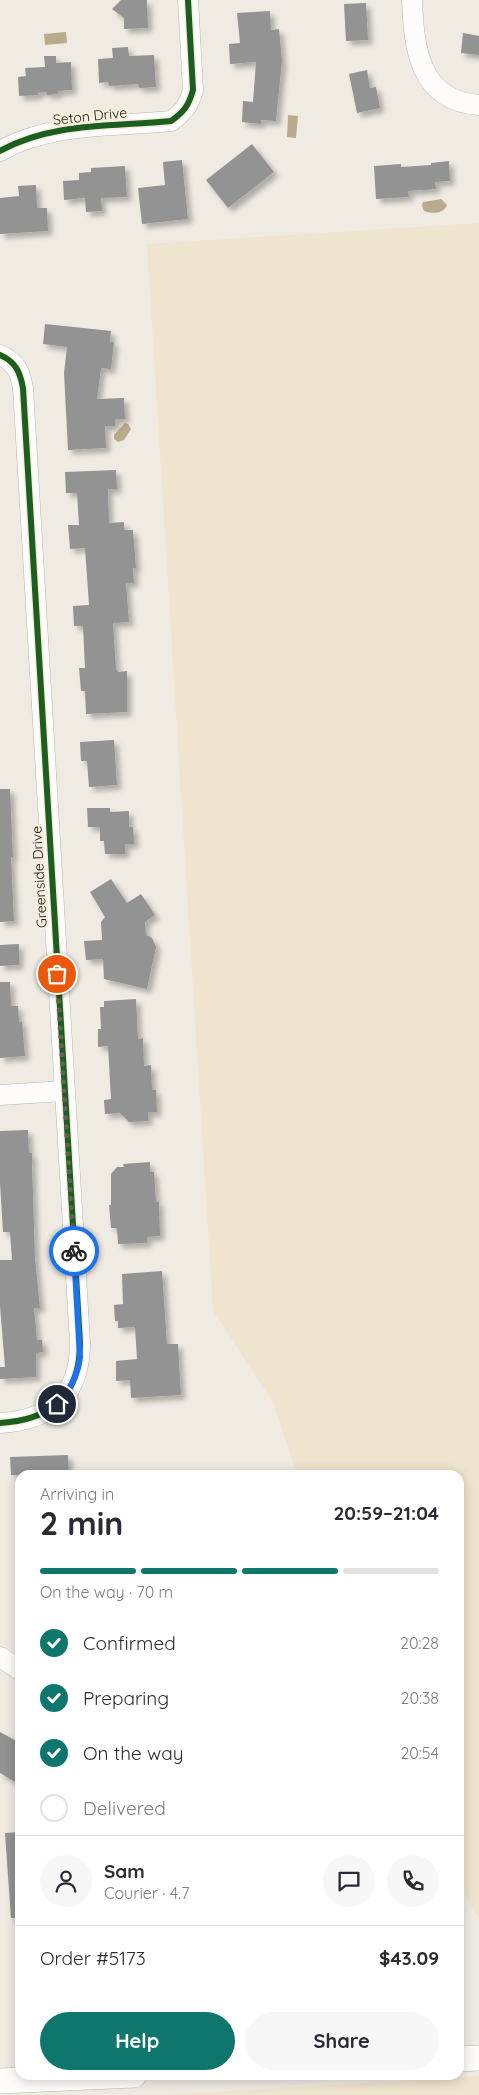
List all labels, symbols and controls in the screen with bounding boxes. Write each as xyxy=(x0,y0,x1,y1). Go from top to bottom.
street label: Seton Drive xyxy=(52,103,128,129)
street label: Greenside Drive xyxy=(27,825,51,929)
pin xyxy=(36,953,78,995)
icon: bag xyxy=(43,960,71,988)
courier xyxy=(49,1226,99,1276)
icon: bike xyxy=(60,1237,88,1265)
pin xyxy=(36,1383,78,1425)
icon: home xyxy=(43,1390,71,1418)
text: Arriving in xyxy=(40,1484,114,1504)
text: 20:59–21:04 xyxy=(334,1501,439,1525)
text: 2 min xyxy=(40,1503,123,1543)
text: On the way · 70 m xyxy=(40,1582,173,1602)
icon: check xyxy=(40,1629,68,1657)
text: Confirmed xyxy=(83,1631,176,1655)
text: 20:28 xyxy=(400,1633,439,1653)
icon: check xyxy=(40,1684,68,1712)
text: Preparing xyxy=(83,1686,169,1710)
text: 20:38 xyxy=(401,1688,439,1708)
icon: check xyxy=(40,1739,68,1767)
text: On the way xyxy=(83,1741,184,1765)
text: 20:54 xyxy=(400,1743,439,1763)
text: Delivered xyxy=(83,1796,166,1820)
button: person xyxy=(40,1855,92,1907)
button: chat xyxy=(323,1855,375,1907)
button: phone xyxy=(387,1855,439,1907)
text: Sam xyxy=(104,1859,145,1883)
text: Courier · 4.7 xyxy=(104,1883,189,1903)
text: Order #5173 xyxy=(40,1946,146,1970)
text: $43.09 xyxy=(379,1946,439,1970)
button: Help xyxy=(40,2012,235,2070)
button: Share xyxy=(245,2012,439,2070)

